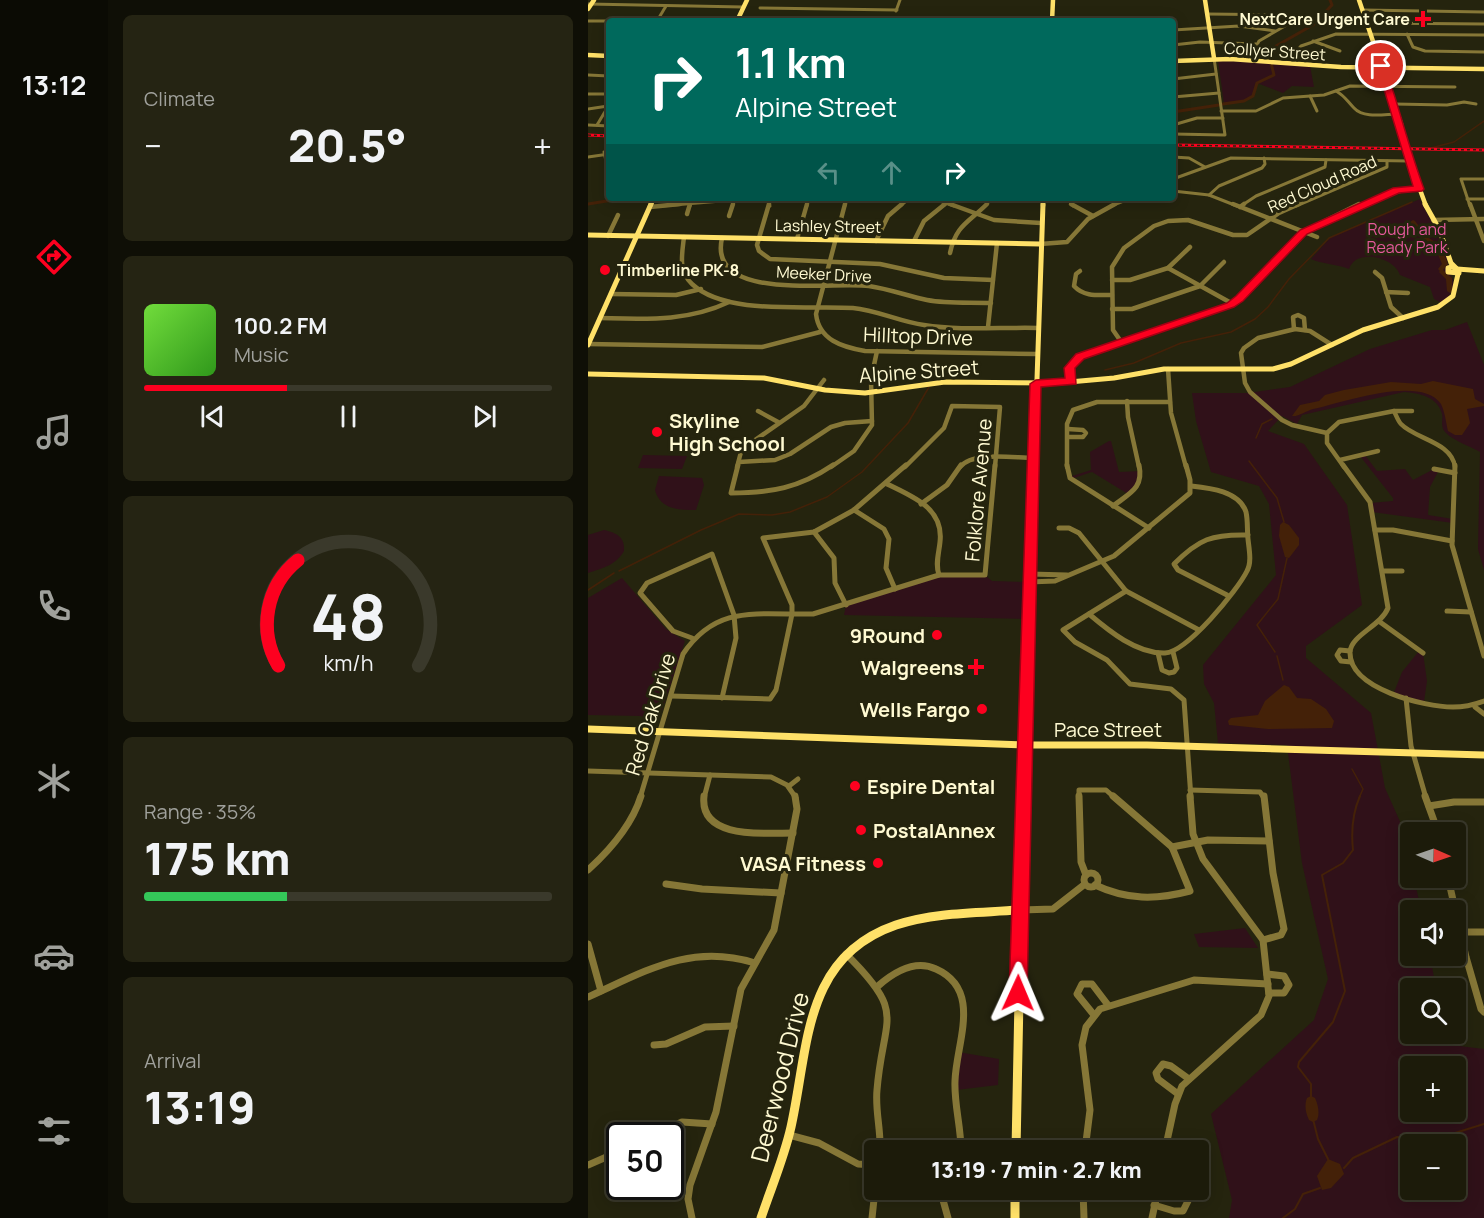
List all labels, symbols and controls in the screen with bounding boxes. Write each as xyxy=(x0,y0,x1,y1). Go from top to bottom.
place label: NextCare Urgent Care xyxy=(1239,8,1410,30)
marker: NextCare Urgent Care xyxy=(1414,10,1432,28)
text: 1.1 km xyxy=(735,33,847,91)
street label: Collyer Street xyxy=(1223,36,1327,66)
pin xyxy=(1355,40,1406,91)
icon: right xyxy=(636,42,714,120)
icon: arrive xyxy=(1364,49,1397,82)
text: 13:12 xyxy=(22,66,86,103)
text: Climate xyxy=(144,85,215,112)
text: Alpine Street xyxy=(735,88,897,125)
text: 20.5° xyxy=(288,114,407,176)
text: − xyxy=(144,123,162,168)
text: + xyxy=(533,123,552,168)
street label: Red Cloud Road xyxy=(1264,150,1380,218)
icon: left xyxy=(812,156,845,189)
icon: ahead xyxy=(875,156,908,189)
icon: right xyxy=(938,156,971,189)
street label: Lashley Street xyxy=(775,214,881,238)
park label: Rough and Ready Park xyxy=(1366,218,1449,258)
icon: directions xyxy=(33,236,75,278)
place label: Timberline PK-8 xyxy=(617,259,739,281)
street label: Meeker Drive xyxy=(776,261,872,287)
marker: Timberline PK-8 xyxy=(598,263,612,277)
text: 100.2 FM xyxy=(234,311,327,341)
street label: Hilltop Drive xyxy=(863,321,973,351)
text: Music xyxy=(234,341,289,368)
street label: Alpine Street xyxy=(858,353,980,389)
icon: previous xyxy=(196,400,229,433)
icon: pause xyxy=(332,400,365,433)
icon: next xyxy=(468,400,501,433)
place label: Skyline High School xyxy=(669,407,785,457)
icon: music xyxy=(33,411,75,453)
street label: Folklore Avenue xyxy=(958,417,998,563)
marker: Skyline High School xyxy=(650,425,664,439)
text: 48 xyxy=(310,573,386,659)
icon: phone xyxy=(33,585,75,627)
place label: 9Round xyxy=(850,622,925,649)
marker: 9Round xyxy=(930,628,944,642)
text: km/h xyxy=(323,648,373,677)
street label: Red Oak Drive xyxy=(619,650,681,778)
place label: Walgreens xyxy=(861,654,964,681)
marker: Walgreens xyxy=(969,660,983,674)
place label: Wells Fargo xyxy=(860,696,970,723)
marker: Wells Fargo xyxy=(975,702,989,716)
street label: Pace Street xyxy=(1054,716,1162,743)
icon: climate xyxy=(33,760,75,802)
place label: Espire Dental xyxy=(867,773,995,800)
marker: Espire Dental xyxy=(848,779,862,793)
text: Range · 35% xyxy=(144,798,256,825)
place label: PostalAnnex xyxy=(873,817,995,844)
north arrow xyxy=(1400,822,1466,888)
map controls xyxy=(1400,822,1466,1200)
marker: PostalAnnex xyxy=(854,823,868,837)
text: 175 km xyxy=(144,827,290,889)
place label: VASA Fitness xyxy=(740,850,866,877)
marker: VASA Fitness xyxy=(871,856,885,870)
button: sound xyxy=(1400,900,1466,966)
icon: car xyxy=(33,935,75,977)
position arrow xyxy=(986,961,1050,1025)
button: search xyxy=(1400,978,1466,1044)
street label: Deerwood Drive xyxy=(742,988,816,1166)
text: Arrival xyxy=(144,1047,201,1074)
button: + xyxy=(1400,1056,1466,1122)
text: 13:19 xyxy=(144,1076,256,1138)
icon: filters xyxy=(33,1110,75,1152)
speed limit sign: 50 xyxy=(606,1122,684,1200)
button: − xyxy=(1400,1134,1466,1200)
text: 13:19 · 7 min · 2.7 km xyxy=(931,1155,1142,1185)

